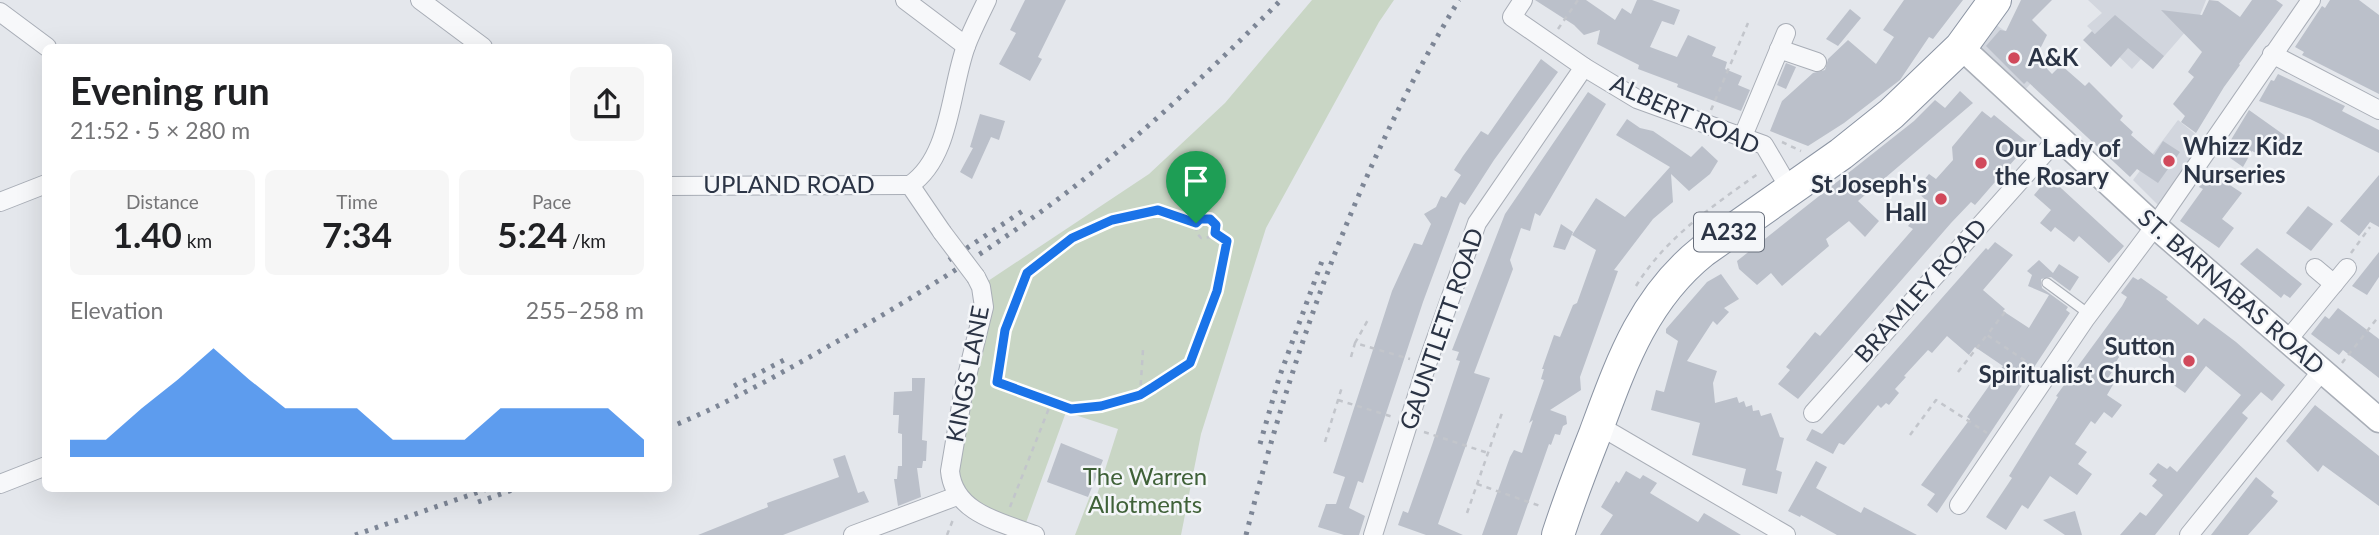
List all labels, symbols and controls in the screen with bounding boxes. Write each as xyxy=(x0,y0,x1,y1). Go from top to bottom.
place label: A&K xyxy=(2027,42,2079,71)
marker: A&K xyxy=(2006,50,2022,66)
text: Evening run xyxy=(70,67,270,113)
button: share xyxy=(570,67,644,141)
street label: ALBERT ROAD xyxy=(1607,68,1765,159)
text: 21:52 · 5 × 280 m xyxy=(70,116,250,144)
place label: Whizz Kidz Nurseries xyxy=(2183,131,2303,188)
place label: Our Lady of the Rosary xyxy=(1995,133,2121,190)
pin xyxy=(1166,151,1226,223)
marker: Whizz Kidz Nurseries xyxy=(2161,153,2177,169)
marker: Our Lady of the Rosary xyxy=(1973,155,1989,171)
icon: arrive xyxy=(1177,162,1215,200)
street label: UPLAND ROAD xyxy=(703,169,875,198)
place label: St Joseph's Hall xyxy=(1811,169,1927,226)
text: Distance xyxy=(126,190,199,213)
text: Time xyxy=(336,190,378,213)
text: Pace xyxy=(532,190,571,213)
marker: St Joseph's Hall xyxy=(1933,191,1949,207)
street label: ST. BARNABAS ROAD xyxy=(2133,202,2331,380)
street label: BRAMLEY ROAD xyxy=(1848,212,1992,368)
text: 1.40 xyxy=(113,213,182,255)
text: 7:34 xyxy=(322,213,392,255)
text: 5:24 xyxy=(497,213,567,255)
road number: A232 xyxy=(1694,213,1764,252)
street label: GAUNTLETT ROAD xyxy=(1392,224,1489,433)
text: km xyxy=(182,229,212,252)
text: /km xyxy=(567,229,606,252)
text: Elevation xyxy=(70,296,163,324)
text: 255–258 m xyxy=(526,296,644,324)
street label: KINGS LANE xyxy=(939,303,994,444)
place label: Sutton Spiritualist Church xyxy=(1979,331,2175,388)
marker: Sutton Spiritualist Church xyxy=(2181,353,2197,369)
park label: The Warren Allotments xyxy=(1083,461,1207,518)

